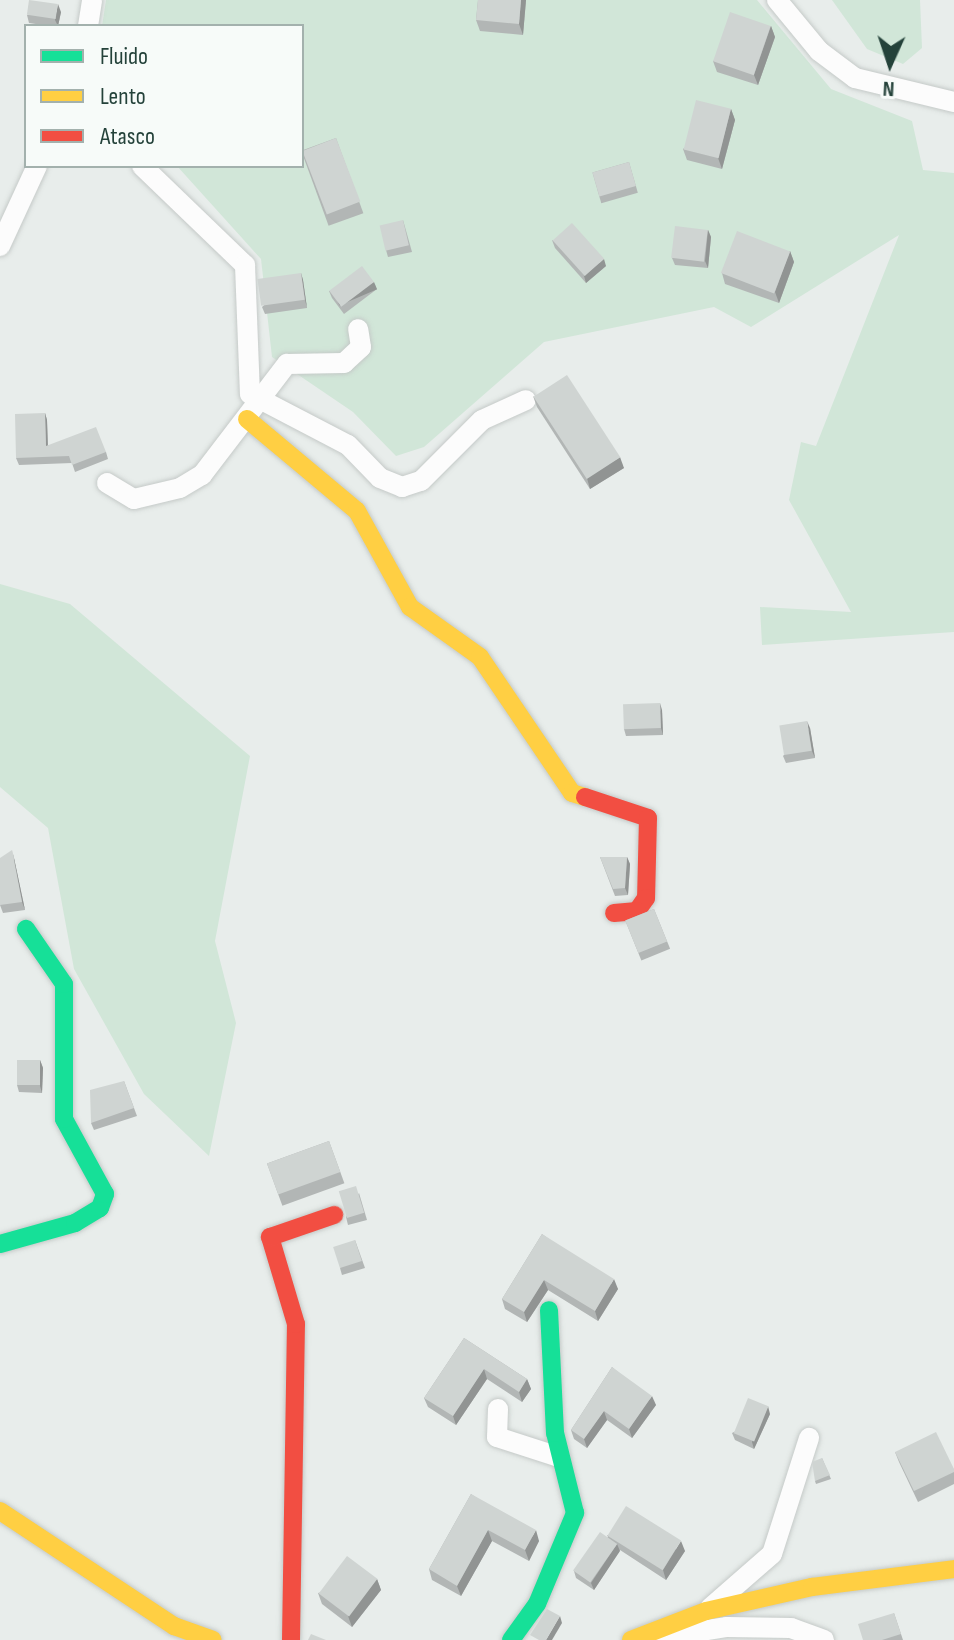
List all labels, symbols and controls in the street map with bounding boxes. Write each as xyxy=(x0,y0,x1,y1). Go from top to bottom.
legend xyxy=(24,24,304,168)
north arrow xyxy=(850,24,930,104)
text: Fluido xyxy=(100,42,148,71)
text: N xyxy=(882,75,895,102)
text: Lento xyxy=(100,82,146,111)
text: Atasco xyxy=(100,122,155,151)

